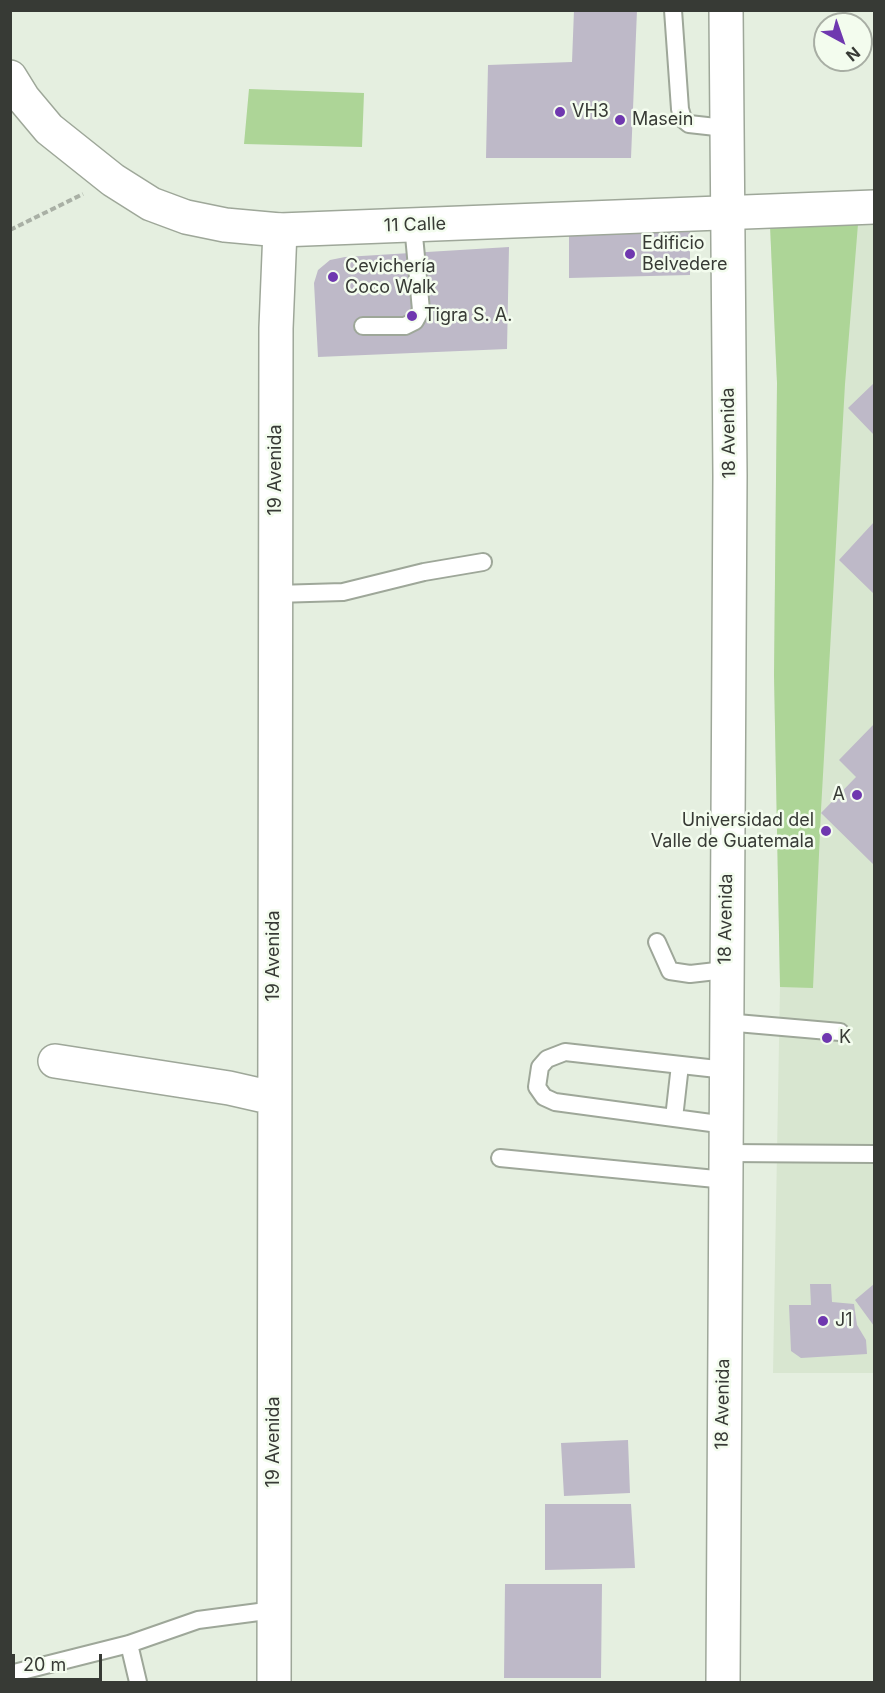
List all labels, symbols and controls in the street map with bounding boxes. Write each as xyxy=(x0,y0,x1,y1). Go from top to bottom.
north arrow xyxy=(813,12,873,72)
text: N xyxy=(842,43,864,66)
place label: VH3 xyxy=(572,101,609,123)
marker: VH3 xyxy=(553,105,567,119)
place label: Masein xyxy=(632,109,693,131)
marker: Masein xyxy=(613,113,627,127)
street label: 11 Calle xyxy=(384,213,446,237)
place label: Edificio Belvedere xyxy=(642,233,727,276)
marker: Edificio Belvedere xyxy=(623,247,637,261)
place label: Cevichería Coco Walk xyxy=(345,256,436,298)
marker: Cevichería Coco Walk xyxy=(326,270,340,284)
place label: Tigra S. A. xyxy=(424,305,512,327)
marker: Tigra S. A. xyxy=(405,309,419,323)
street label: 18 Avenida xyxy=(717,387,741,479)
street label: 19 Avenida xyxy=(265,424,287,516)
place label: A xyxy=(833,784,845,806)
marker: A xyxy=(850,788,864,802)
place label: Universidad del Valle de Guatemala xyxy=(651,810,814,852)
marker: Universidad del Valle de Guatemala xyxy=(819,824,833,838)
street label: 18 Avenida xyxy=(714,873,738,965)
street label: 19 Avenida xyxy=(263,910,285,1002)
place label: K xyxy=(839,1027,851,1049)
marker: K xyxy=(820,1031,834,1045)
place label: J1 xyxy=(835,1310,853,1332)
marker: J1 xyxy=(816,1314,830,1328)
street label: 18 Avenida xyxy=(711,1358,735,1450)
street label: 19 Avenida xyxy=(263,1396,285,1488)
scale bar xyxy=(15,1642,105,1680)
text: 20 m xyxy=(23,1654,66,1675)

